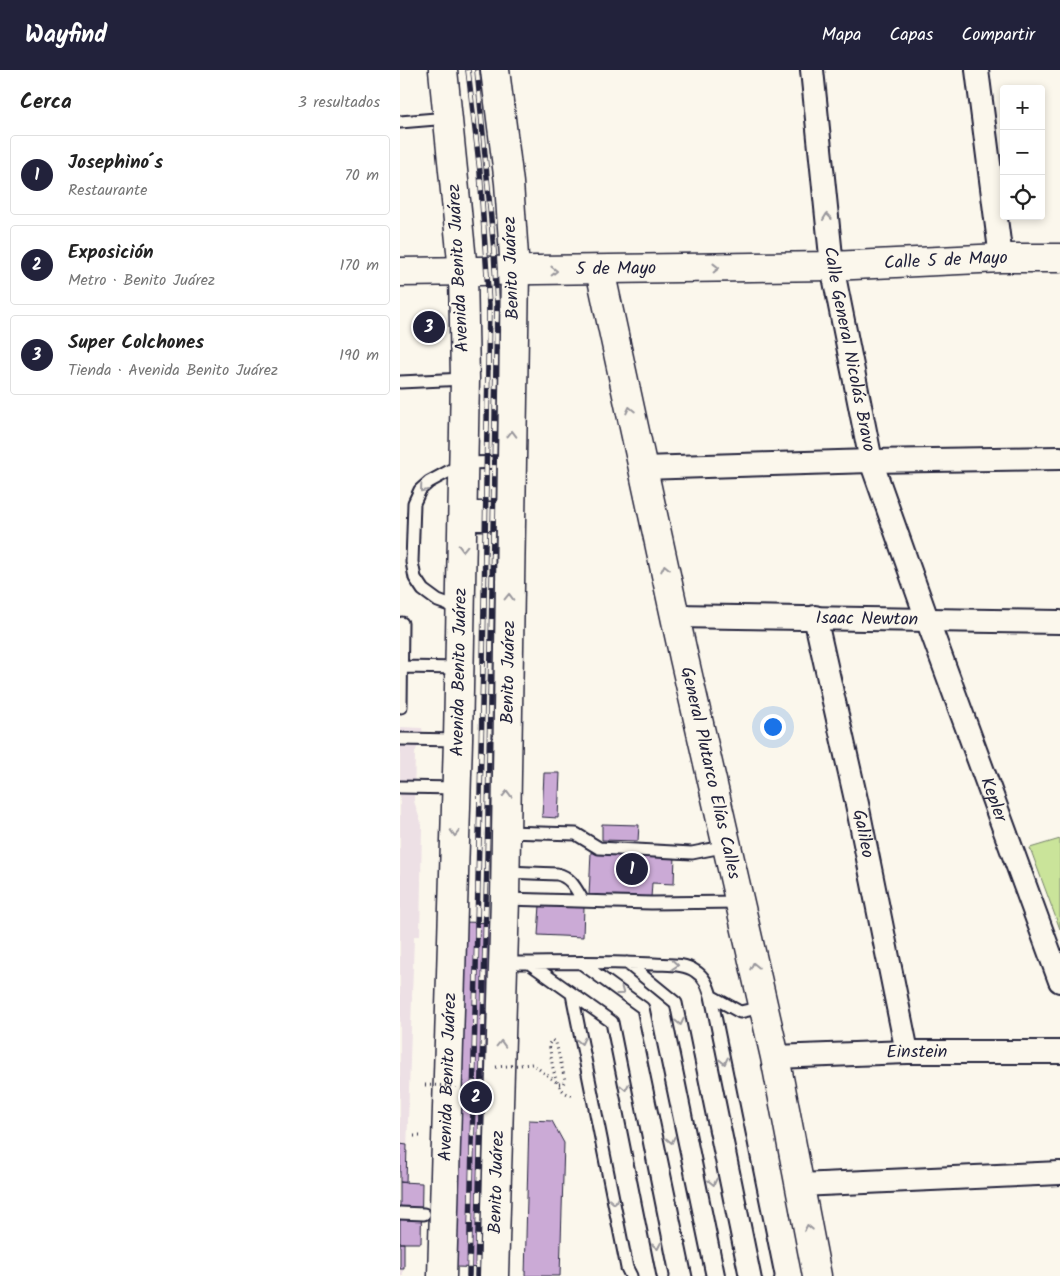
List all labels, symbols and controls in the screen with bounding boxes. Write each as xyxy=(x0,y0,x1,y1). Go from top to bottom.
text: Wayfind xyxy=(25,16,107,55)
text: Mapa xyxy=(822,21,862,50)
text: Capas xyxy=(890,21,934,50)
text: Compartir xyxy=(962,21,1035,50)
map controls xyxy=(1000,85,1045,220)
button: + xyxy=(1000,85,1045,130)
text: Cerca xyxy=(20,86,72,119)
text: 3 resultados xyxy=(298,90,380,115)
button: − xyxy=(1000,130,1045,175)
text: Josephino´s xyxy=(68,148,163,178)
text: 1 xyxy=(35,163,39,188)
text: 70 m xyxy=(344,163,379,188)
button: locate xyxy=(1000,175,1045,220)
text: Restaurante xyxy=(68,178,147,203)
street label: Avenida Benito Juárez xyxy=(440,183,478,353)
one-way arrow xyxy=(822,213,833,221)
street label: Benito Juárez xyxy=(496,216,528,320)
text: Exposición xyxy=(68,238,154,268)
street label: Calle 5 de Mayo xyxy=(883,244,1008,278)
street label: Calle General Nicolás Bravo xyxy=(816,245,883,454)
text: 2 xyxy=(32,253,42,278)
text: 170 m xyxy=(339,253,379,278)
street label: 5 de Mayo xyxy=(576,254,656,284)
one-way arrow xyxy=(712,263,720,273)
one-way arrow xyxy=(550,266,558,276)
text: Metro · Benito Juárez xyxy=(68,268,215,293)
pin: 3 xyxy=(413,308,445,346)
text: Super Colchones xyxy=(68,328,204,358)
text: 3 xyxy=(33,343,41,368)
text: 190 m xyxy=(339,343,379,368)
text: Tienda · Avenida Benito Juárez xyxy=(68,358,278,383)
one-way arrow xyxy=(625,405,636,414)
one-way arrow xyxy=(506,430,517,438)
one-way arrow xyxy=(421,483,429,492)
one-way arrow xyxy=(457,544,468,552)
one-way arrow xyxy=(660,564,671,573)
street label: Avenida Benito Juárez xyxy=(443,588,475,757)
one-way arrow xyxy=(504,593,514,600)
street label: Isaac Newton xyxy=(815,604,918,634)
street label: Benito Juárez xyxy=(493,620,524,724)
street label: General Plutarco Elías Calles xyxy=(672,664,749,882)
your location xyxy=(760,714,786,740)
street label: Kepler xyxy=(972,773,1015,827)
one-way arrow xyxy=(502,790,512,798)
street label: Galileo xyxy=(844,807,882,861)
one-way arrow xyxy=(450,829,460,837)
pin: 1 xyxy=(616,850,648,888)
one-way arrow xyxy=(671,960,679,971)
one-way arrow xyxy=(749,962,760,971)
one-way arrow xyxy=(615,985,624,995)
street label: Avenida Benito Juárez xyxy=(431,992,465,1162)
one-way arrow xyxy=(675,1018,685,1027)
one-way arrow xyxy=(576,1037,586,1046)
street label: Einstein xyxy=(886,1037,947,1067)
one-way arrow xyxy=(496,1040,506,1048)
one-way arrow xyxy=(718,1057,729,1066)
pin: 2 xyxy=(460,1078,492,1116)
one-way arrow xyxy=(619,1083,630,1092)
street label: Benito Juárez xyxy=(481,1130,513,1234)
one-way arrow xyxy=(665,1135,676,1144)
one-way arrow xyxy=(707,1177,718,1186)
one-way arrow xyxy=(608,1196,618,1205)
one-way arrow xyxy=(804,1224,814,1233)
one-way arrow xyxy=(651,1242,662,1251)

